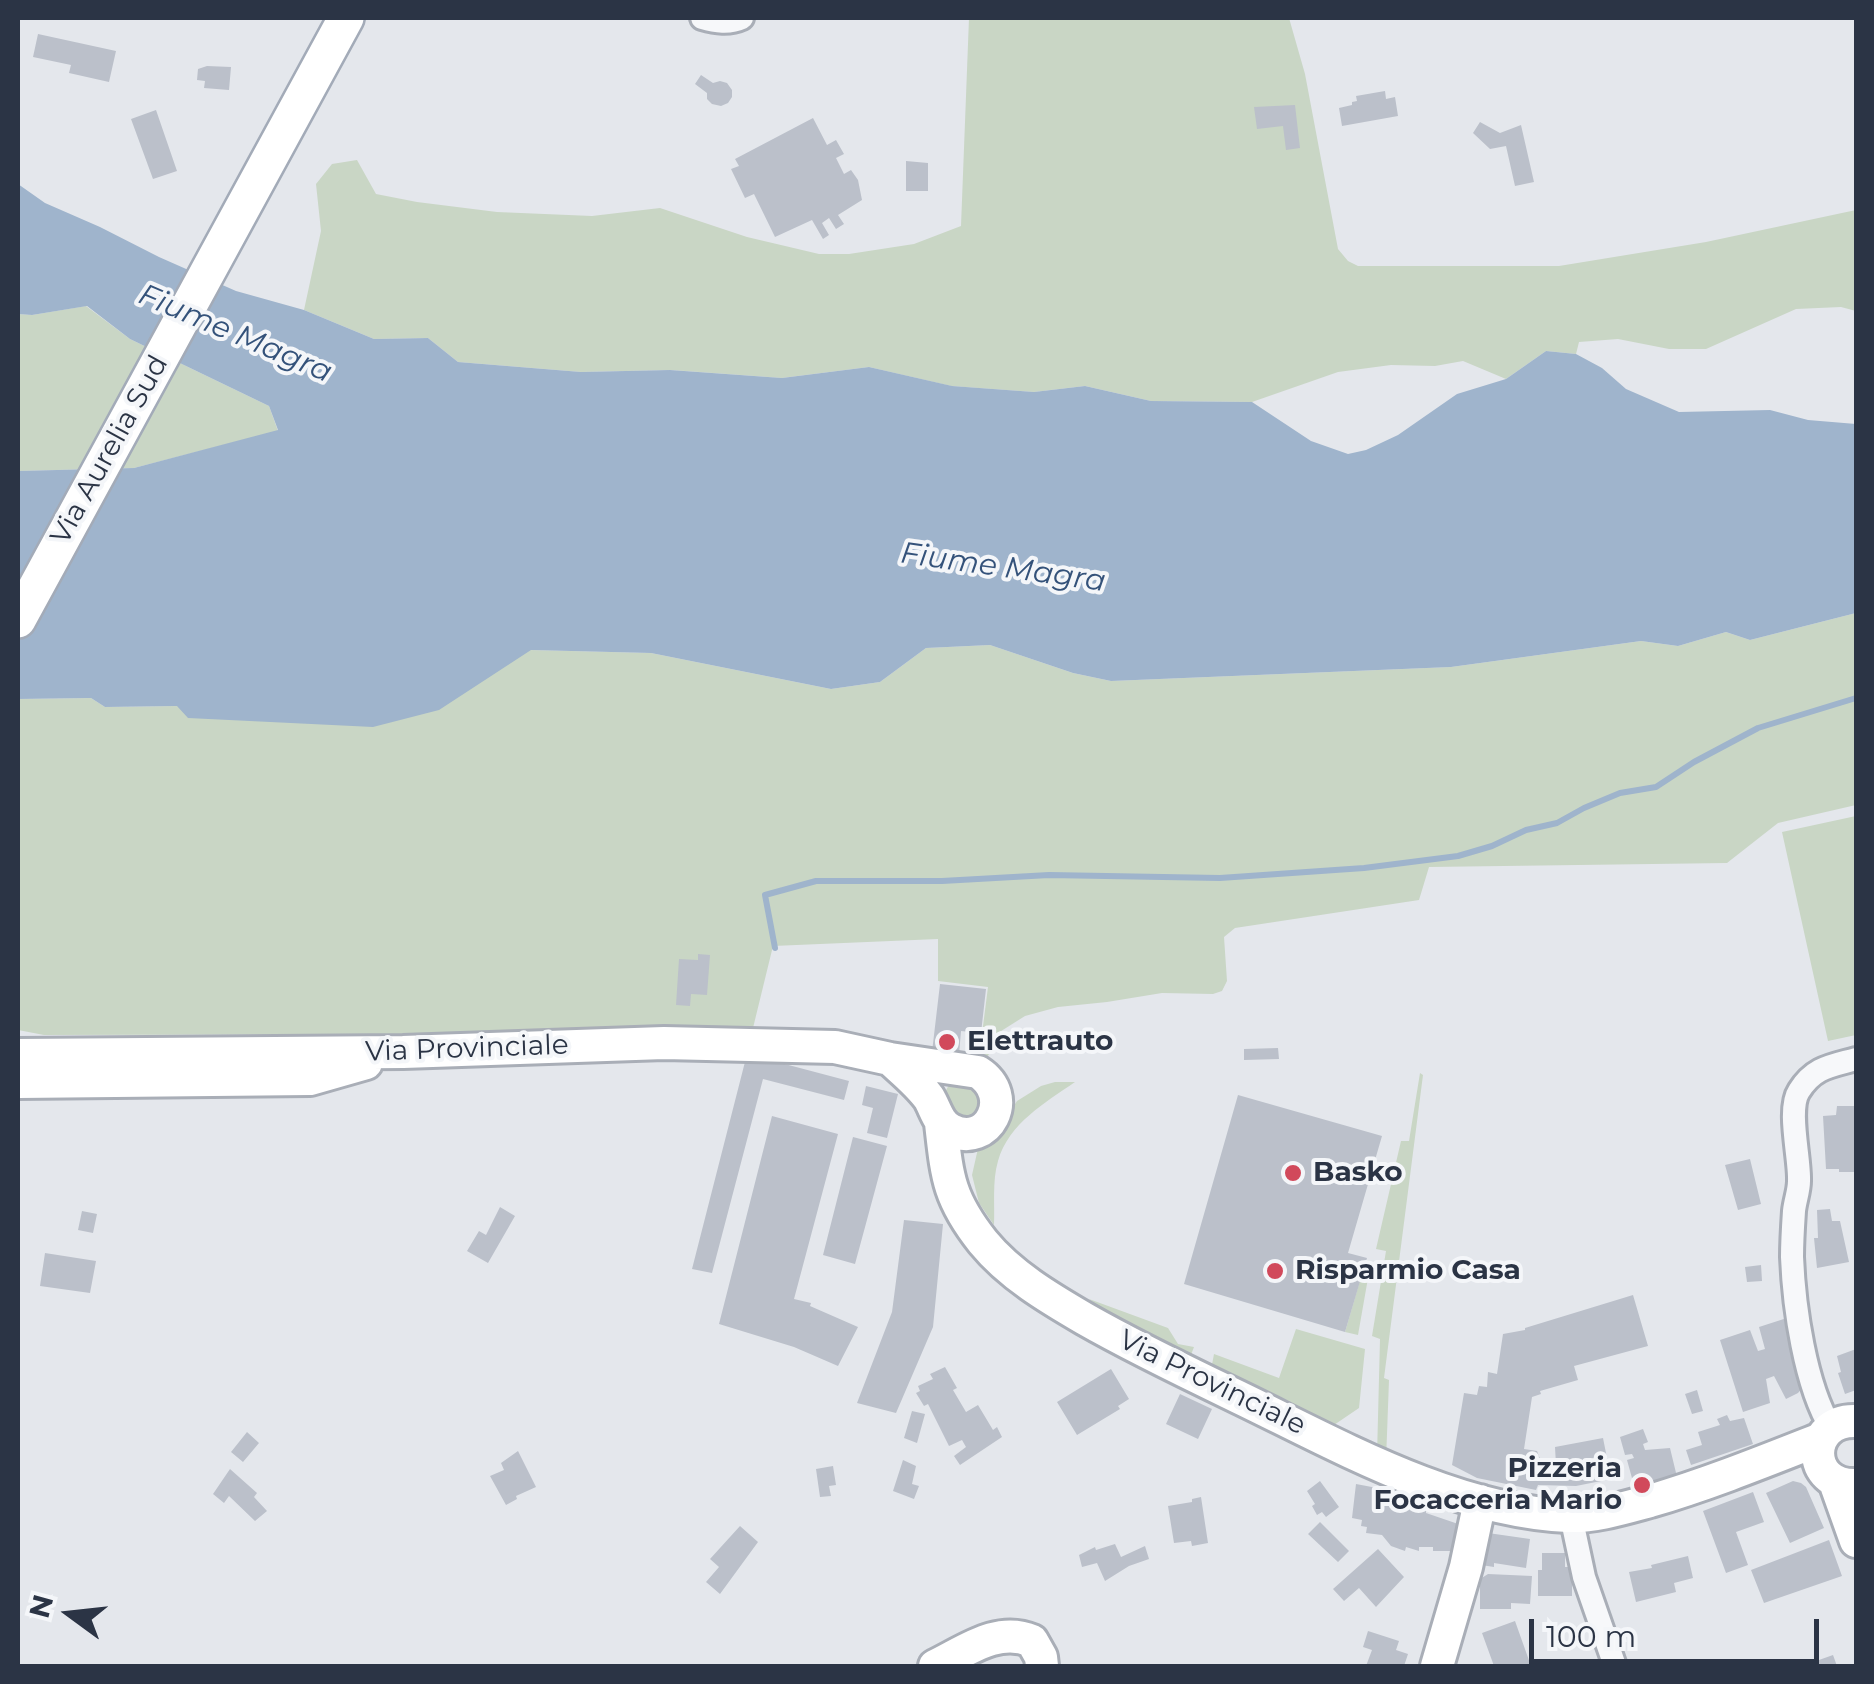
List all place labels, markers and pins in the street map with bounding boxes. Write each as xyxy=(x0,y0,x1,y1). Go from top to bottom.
place label: Elettrauto xyxy=(967,1025,1113,1059)
marker: Elettrauto xyxy=(936,1031,958,1053)
place label: Basko xyxy=(1313,1156,1403,1190)
marker: Basko xyxy=(1282,1162,1304,1184)
place label: Risparmio Casa xyxy=(1295,1254,1521,1288)
marker: Risparmio Casa xyxy=(1264,1260,1286,1282)
place label: Pizzeria Focacceria Mario xyxy=(1373,1452,1622,1518)
marker: Pizzeria Focacceria Mario xyxy=(1631,1474,1653,1496)

